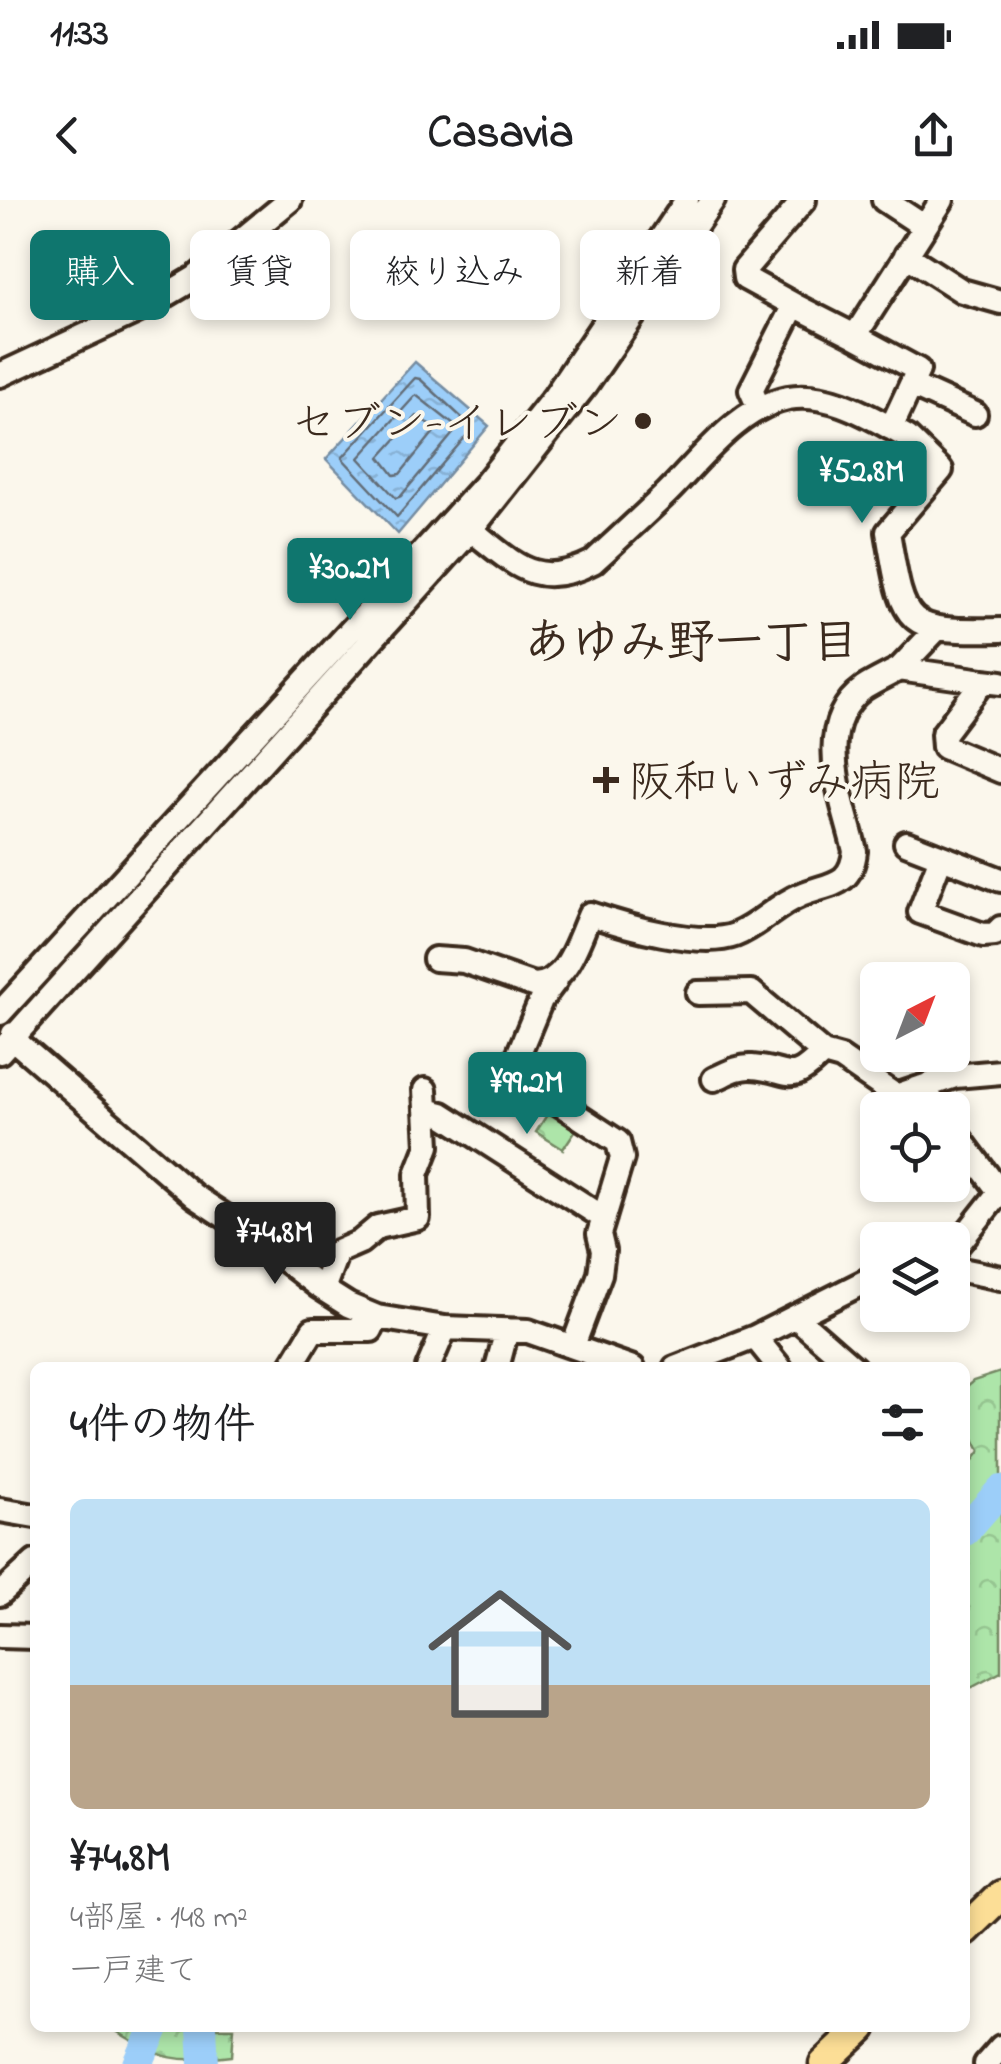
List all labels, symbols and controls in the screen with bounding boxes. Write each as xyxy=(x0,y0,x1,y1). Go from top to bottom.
text: 11:33 xyxy=(50,7,109,63)
text: Casavia xyxy=(428,102,573,168)
icon: back xyxy=(40,108,95,163)
icon: share xyxy=(906,108,961,163)
chip: 購入 xyxy=(30,230,170,320)
chip: 賃貸 xyxy=(190,230,330,320)
chip: 絞り込み xyxy=(350,230,560,320)
chip: 新着 xyxy=(580,230,720,320)
place label: セブン-イレブン xyxy=(291,393,623,459)
marker: セブン-イレブン xyxy=(632,410,654,432)
pin: ¥52.8M xyxy=(781,441,943,526)
text: ¥52.8M xyxy=(820,450,904,497)
pin: ¥30.2M xyxy=(269,538,431,623)
text: ¥30.2M xyxy=(309,547,391,594)
district label: あゆみ野一丁目 xyxy=(523,610,859,680)
place label: 阪和いずみ病院 xyxy=(628,752,939,818)
marker: 阪和いずみ病院 xyxy=(593,767,619,793)
north arrow xyxy=(860,962,970,1072)
map controls xyxy=(860,962,970,1332)
pin: ¥99.2M xyxy=(446,1052,608,1137)
text: ¥99.2M xyxy=(490,1061,564,1108)
button: locate xyxy=(860,1092,970,1202)
pin: ¥74.8M xyxy=(194,1202,356,1287)
text: ¥74.8M xyxy=(237,1211,313,1258)
button: layers xyxy=(860,1222,970,1332)
icon: filters xyxy=(875,1395,930,1450)
text: 4件の物件 xyxy=(70,1396,255,1457)
icon: home xyxy=(410,1564,590,1744)
text: ¥74.8M xyxy=(70,1829,171,1890)
text: 4部屋 · 148 m² xyxy=(70,1896,248,1943)
text: 一戸建て xyxy=(70,1949,198,1996)

